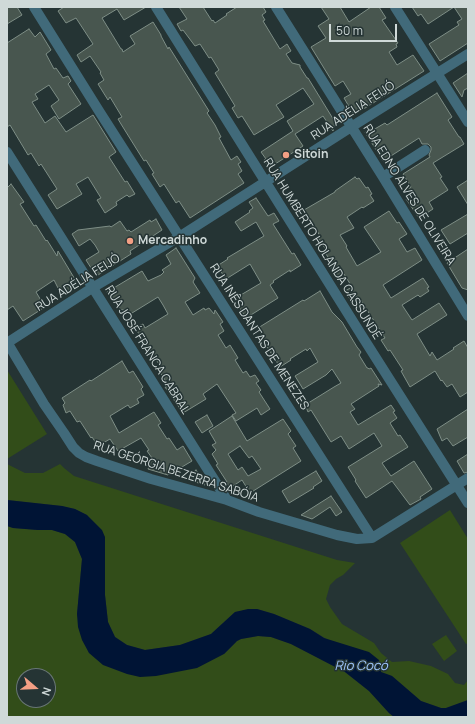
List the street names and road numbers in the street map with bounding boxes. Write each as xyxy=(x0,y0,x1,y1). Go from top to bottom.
street label: RUA ADÉLIA FEIJÓ xyxy=(308,79,398,143)
street label: RUA EDNO ALVES DE OLIVEIRA xyxy=(360,122,458,268)
street label: RUA HUMBERTO HOLANDA CASSUNDÉ xyxy=(260,156,384,342)
street label: RUA ADÉLIA FEIJÓ xyxy=(33,251,123,315)
street label: RUA INÊS DANTAS DE MENEZES xyxy=(206,261,312,413)
street label: RUA JOSÉ FRANCA CABRAL xyxy=(101,283,193,417)
street label: RUA GEÓRGIA BEZERRA SABÓIA xyxy=(91,438,261,506)

